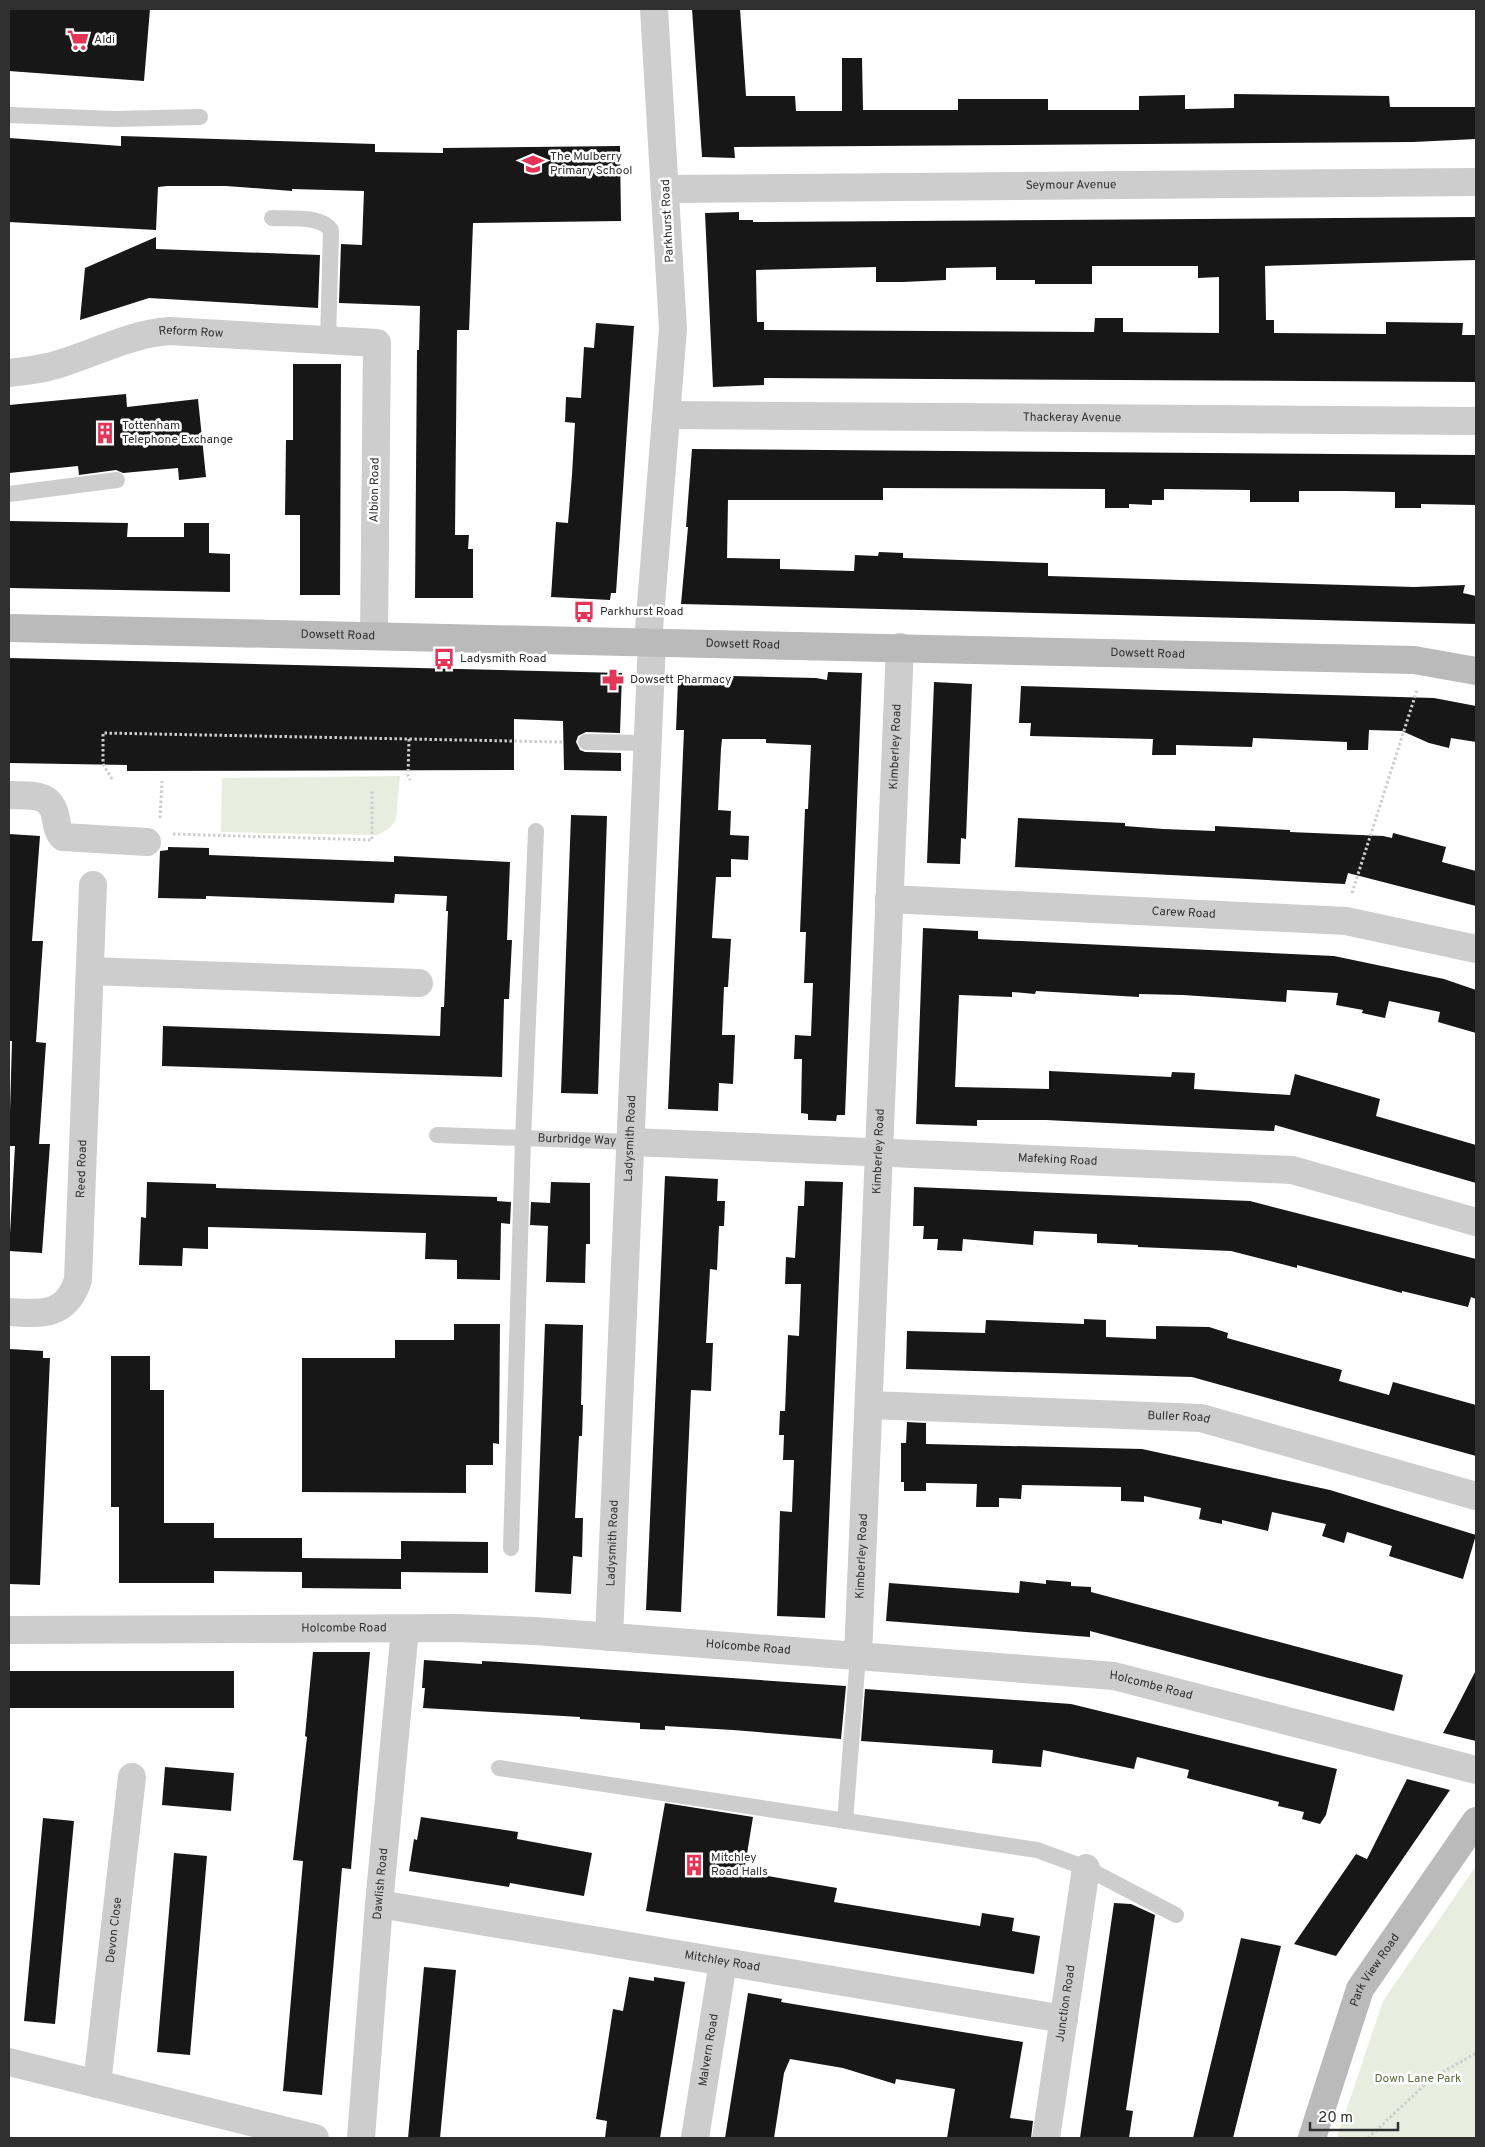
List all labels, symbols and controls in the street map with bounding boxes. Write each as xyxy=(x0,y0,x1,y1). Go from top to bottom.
supermarket icon: Aldi xyxy=(65,27,91,53)
place label: Aldi xyxy=(94,32,115,48)
place label: The Mulberry Primary School xyxy=(550,149,633,179)
school or university icon: The Mulberry Primary School xyxy=(520,151,546,177)
street label: Seymour Avenue xyxy=(1026,177,1116,194)
street label: Parkhurst Road xyxy=(658,179,678,263)
street label: Reform Row xyxy=(158,323,224,342)
street label: Thackeray Avenue xyxy=(1023,410,1121,426)
place label: Tottenham Telephone Exchange xyxy=(122,418,233,448)
building icon: Tottenham Telephone Exchange xyxy=(92,420,118,446)
street label: Albion Road xyxy=(366,457,384,523)
bus stop icon: Parkhurst Road xyxy=(571,599,597,625)
place label: Parkhurst Road xyxy=(600,604,684,620)
street label: Dowsett Road xyxy=(300,627,375,644)
street label: Dowsett Road xyxy=(705,636,780,654)
street label: Dowsett Road xyxy=(1110,645,1185,663)
bus stop icon: Ladysmith Road xyxy=(431,646,457,672)
place label: Ladysmith Road xyxy=(460,651,547,667)
pharmacy icon: Dowsett Pharmacy xyxy=(600,667,626,693)
place label: Dowsett Pharmacy xyxy=(630,672,731,688)
street label: Kimberley Road xyxy=(886,704,906,790)
street label: Carew Road xyxy=(1151,904,1216,923)
street label: Ladysmith Road xyxy=(621,1095,640,1182)
street label: Kimberley Road xyxy=(869,1108,889,1195)
street label: Burbridge Way xyxy=(537,1131,616,1149)
street label: Reed Road xyxy=(73,1139,91,1198)
street label: Mafeking Road xyxy=(1018,1150,1098,1170)
street label: Buller Road xyxy=(1147,1408,1212,1428)
street label: Ladysmith Road xyxy=(603,1499,623,1587)
street label: Kimberley Road xyxy=(852,1513,872,1599)
street label: Holcombe Road xyxy=(301,1620,387,1637)
street label: Holcombe Road xyxy=(705,1636,791,1659)
street label: Holcombe Road xyxy=(1109,1668,1194,1704)
street label: Dawlish Road xyxy=(370,1847,392,1920)
place label: Mitchley Road Halls xyxy=(711,1850,768,1880)
building icon: Mitchley Road Halls xyxy=(681,1852,707,1878)
street label: Devon Close xyxy=(103,1896,126,1964)
street label: Park View Road xyxy=(1347,1931,1404,2009)
street label: Mitchley Road xyxy=(683,1947,761,1976)
street label: Junction Road xyxy=(1052,1964,1080,2043)
street label: Malvern Road xyxy=(695,2013,723,2088)
park label: Down Lane Park xyxy=(1375,2071,1461,2087)
scale bar xyxy=(1310,2100,1398,2132)
text: 20 m xyxy=(1318,2109,1353,2128)

